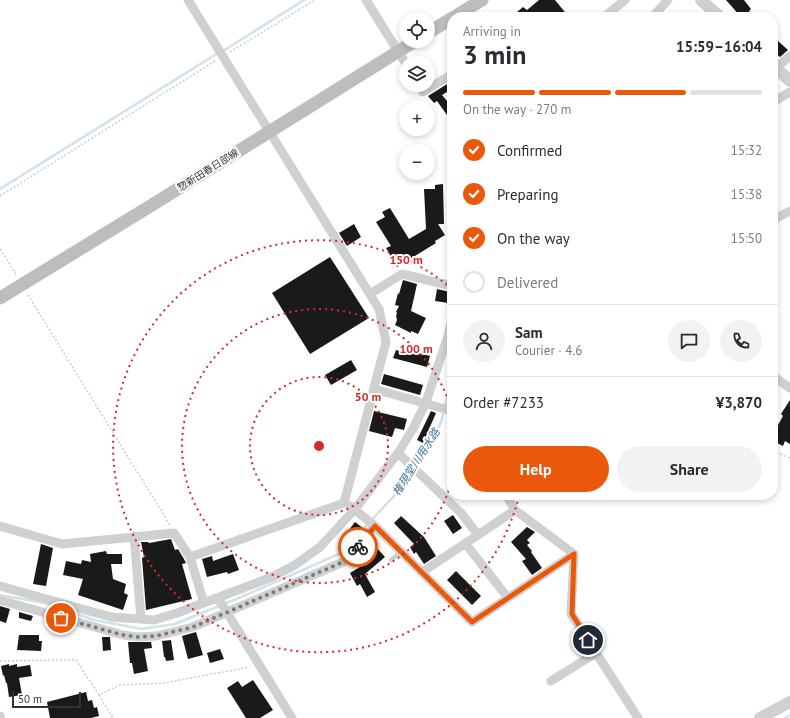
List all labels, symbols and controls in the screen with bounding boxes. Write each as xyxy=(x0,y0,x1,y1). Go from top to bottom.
map controls xyxy=(399,12,435,180)
button: locate xyxy=(399,12,435,48)
text: Arriving in xyxy=(463,23,521,40)
text: 15:59–16:04 xyxy=(676,37,762,56)
text: 3 min xyxy=(463,38,526,71)
button: layers xyxy=(399,56,435,92)
button: + xyxy=(399,100,435,136)
text: On the way · 270 m xyxy=(463,101,571,118)
icon: check xyxy=(463,139,485,161)
text: Confirmed xyxy=(497,141,562,160)
text: 15:32 xyxy=(731,142,762,159)
button: − xyxy=(399,144,435,180)
street label: 惣新田春日部線 xyxy=(175,146,241,194)
icon: check xyxy=(463,183,485,205)
text: Preparing xyxy=(497,185,559,204)
text: 15:38 xyxy=(731,186,762,203)
icon: check xyxy=(463,227,485,249)
text: On the way xyxy=(497,229,570,248)
text: 15:50 xyxy=(731,230,762,247)
text: 150 m xyxy=(389,252,423,267)
text: Delivered xyxy=(497,273,558,292)
button: person xyxy=(463,320,505,362)
button: chat xyxy=(668,320,710,362)
button: phone xyxy=(720,320,762,362)
text: Sam xyxy=(515,323,542,342)
text: 100 m xyxy=(399,341,433,356)
text: Courier · 4.6 xyxy=(515,342,582,359)
text: 50 m xyxy=(355,389,381,404)
text: Order #7233 xyxy=(463,393,544,412)
text: ¥3,870 xyxy=(716,393,762,412)
water label: 権現堂川用水路 xyxy=(389,425,443,498)
centre of rings xyxy=(312,439,326,453)
button: Help xyxy=(463,446,609,492)
button: Share xyxy=(617,446,762,492)
courier xyxy=(338,527,378,567)
icon: bike xyxy=(347,536,369,558)
pin xyxy=(44,601,78,635)
icon: bag xyxy=(50,607,72,629)
pin xyxy=(571,623,605,657)
icon: home xyxy=(577,629,599,651)
scale bar xyxy=(12,690,81,709)
text: 50 m xyxy=(18,692,42,706)

